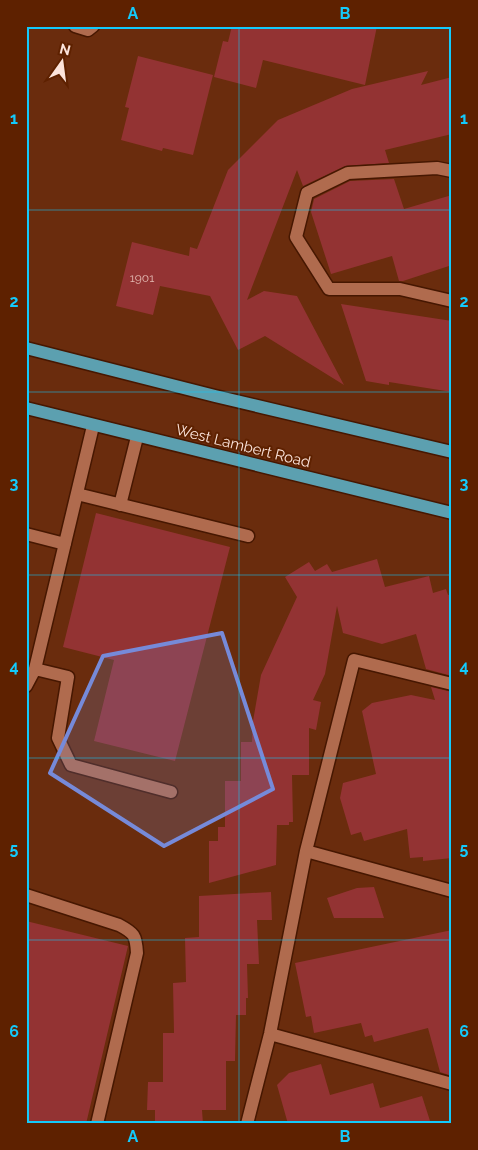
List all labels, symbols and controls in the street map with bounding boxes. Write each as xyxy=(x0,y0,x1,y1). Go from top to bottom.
text: A xyxy=(128,4,139,23)
text: B xyxy=(340,4,351,23)
north arrow xyxy=(38,38,88,88)
text: N xyxy=(58,40,72,58)
text: 1 xyxy=(10,109,18,128)
text: 1 xyxy=(460,109,468,128)
house number: 1901 xyxy=(130,271,154,285)
text: 2 xyxy=(9,292,19,311)
text: 2 xyxy=(459,292,469,311)
street label: West Lambert Road xyxy=(174,421,312,471)
text: 3 xyxy=(10,474,19,493)
text: 3 xyxy=(460,474,469,493)
text: 4 xyxy=(9,657,19,676)
text: 4 xyxy=(459,657,469,676)
text: 5 xyxy=(10,839,19,858)
text: 5 xyxy=(460,839,469,858)
text: 6 xyxy=(9,1022,19,1041)
text: 6 xyxy=(459,1022,469,1041)
text: A xyxy=(128,1127,139,1146)
text: B xyxy=(340,1127,351,1146)

